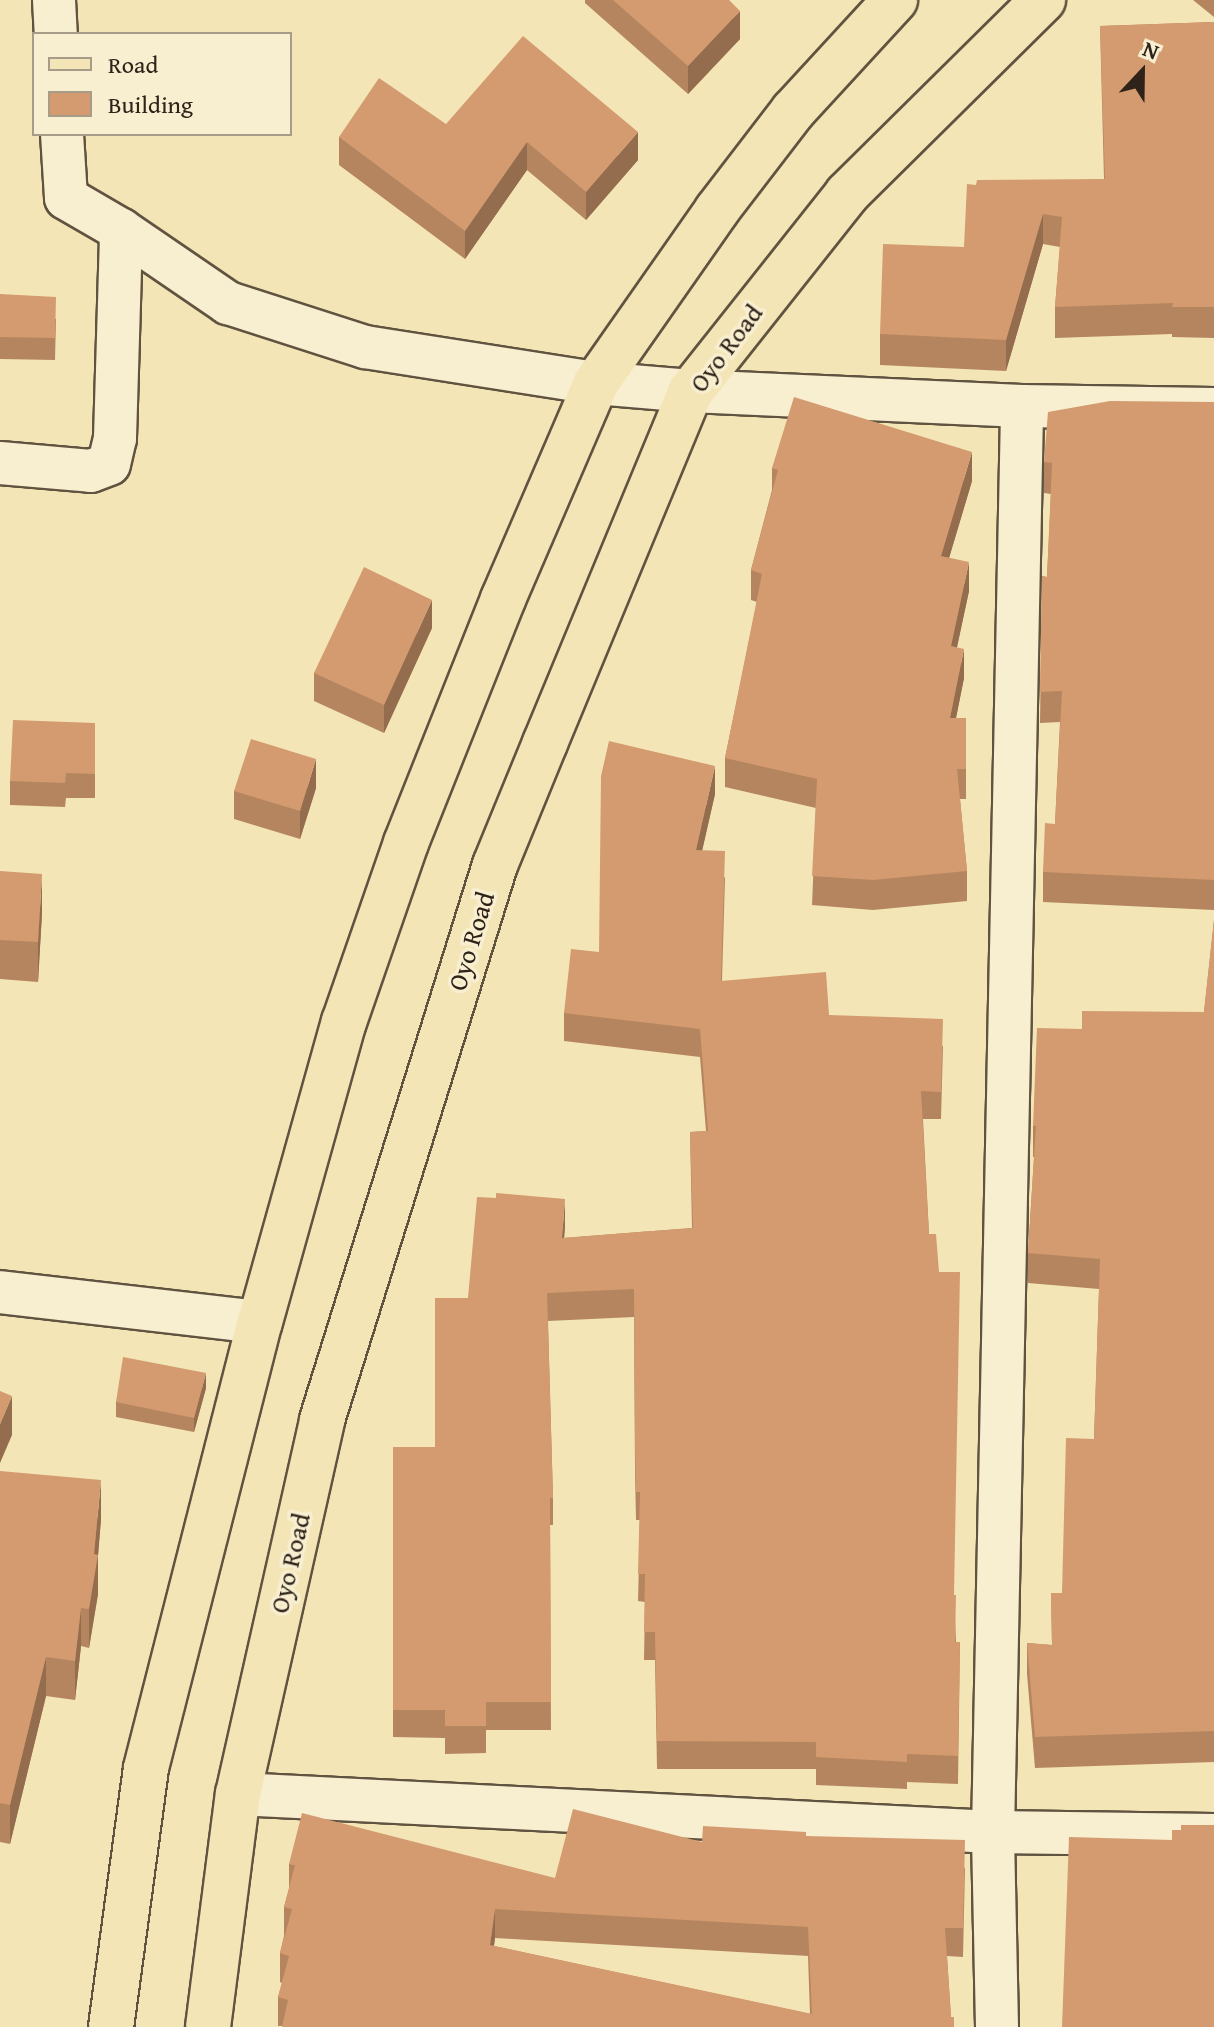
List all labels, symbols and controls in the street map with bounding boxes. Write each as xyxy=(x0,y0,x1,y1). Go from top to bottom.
legend xyxy=(32,32,292,136)
north arrow xyxy=(1102,32,1182,112)
text: N xyxy=(1138,32,1164,67)
text: Road xyxy=(108,47,158,82)
text: Building xyxy=(108,87,193,122)
street label: Oyo Road xyxy=(683,298,769,398)
street label: Oyo Road xyxy=(441,888,501,994)
street label: Oyo Road xyxy=(263,1510,317,1616)

